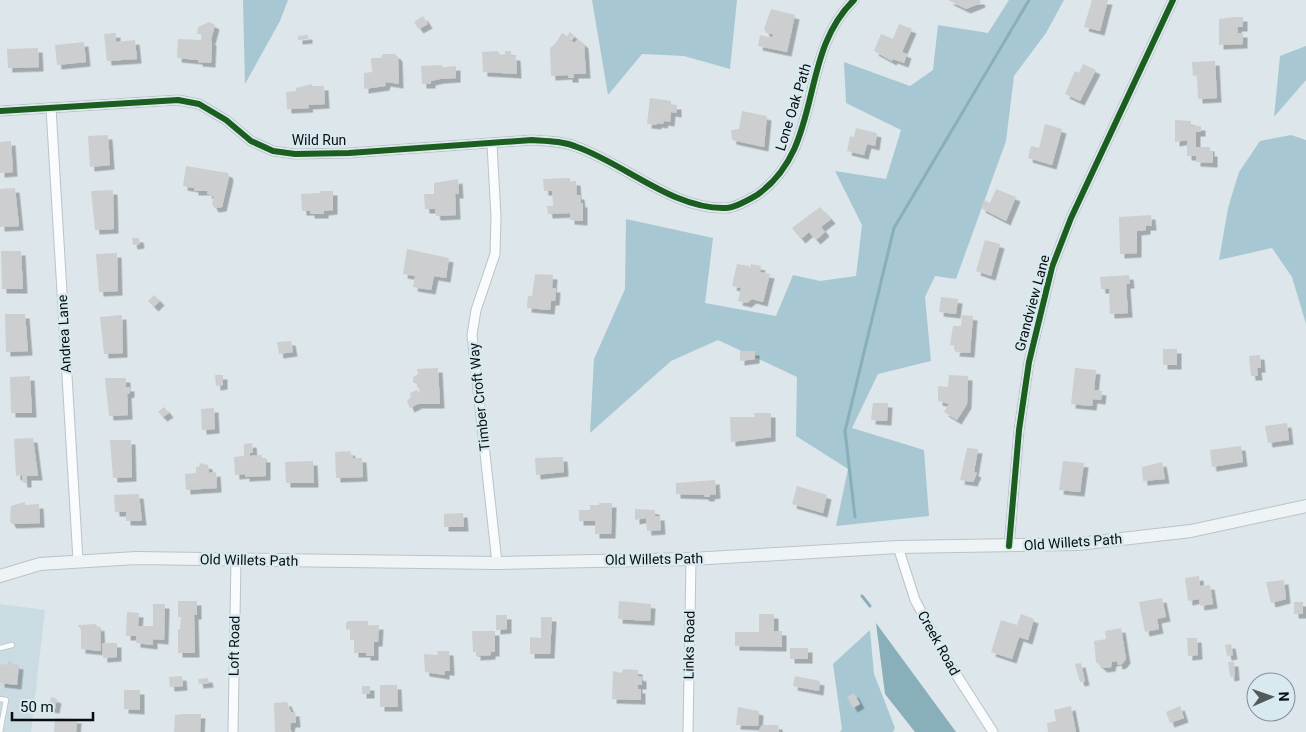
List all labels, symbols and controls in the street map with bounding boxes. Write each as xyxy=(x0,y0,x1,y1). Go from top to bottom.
street label: Lone Oak Path xyxy=(772,61,814,153)
street label: Wild Run xyxy=(292,132,346,148)
street label: Grandview Lane xyxy=(1011,253,1053,353)
street label: Andrea Lane xyxy=(54,295,74,373)
street label: Timber Croft Way xyxy=(465,342,493,452)
street label: Old Willets Path xyxy=(1023,531,1123,553)
street label: Old Willets Path xyxy=(605,550,703,568)
street label: Old Willets Path xyxy=(200,551,298,569)
street label: Creek Road xyxy=(915,608,963,678)
street label: Links Road xyxy=(680,611,698,679)
street label: Loft Road xyxy=(225,616,243,676)
north arrow xyxy=(1246,672,1296,722)
scale bar xyxy=(12,690,94,722)
text: N xyxy=(1276,691,1292,702)
text: 50 m xyxy=(20,698,54,716)

